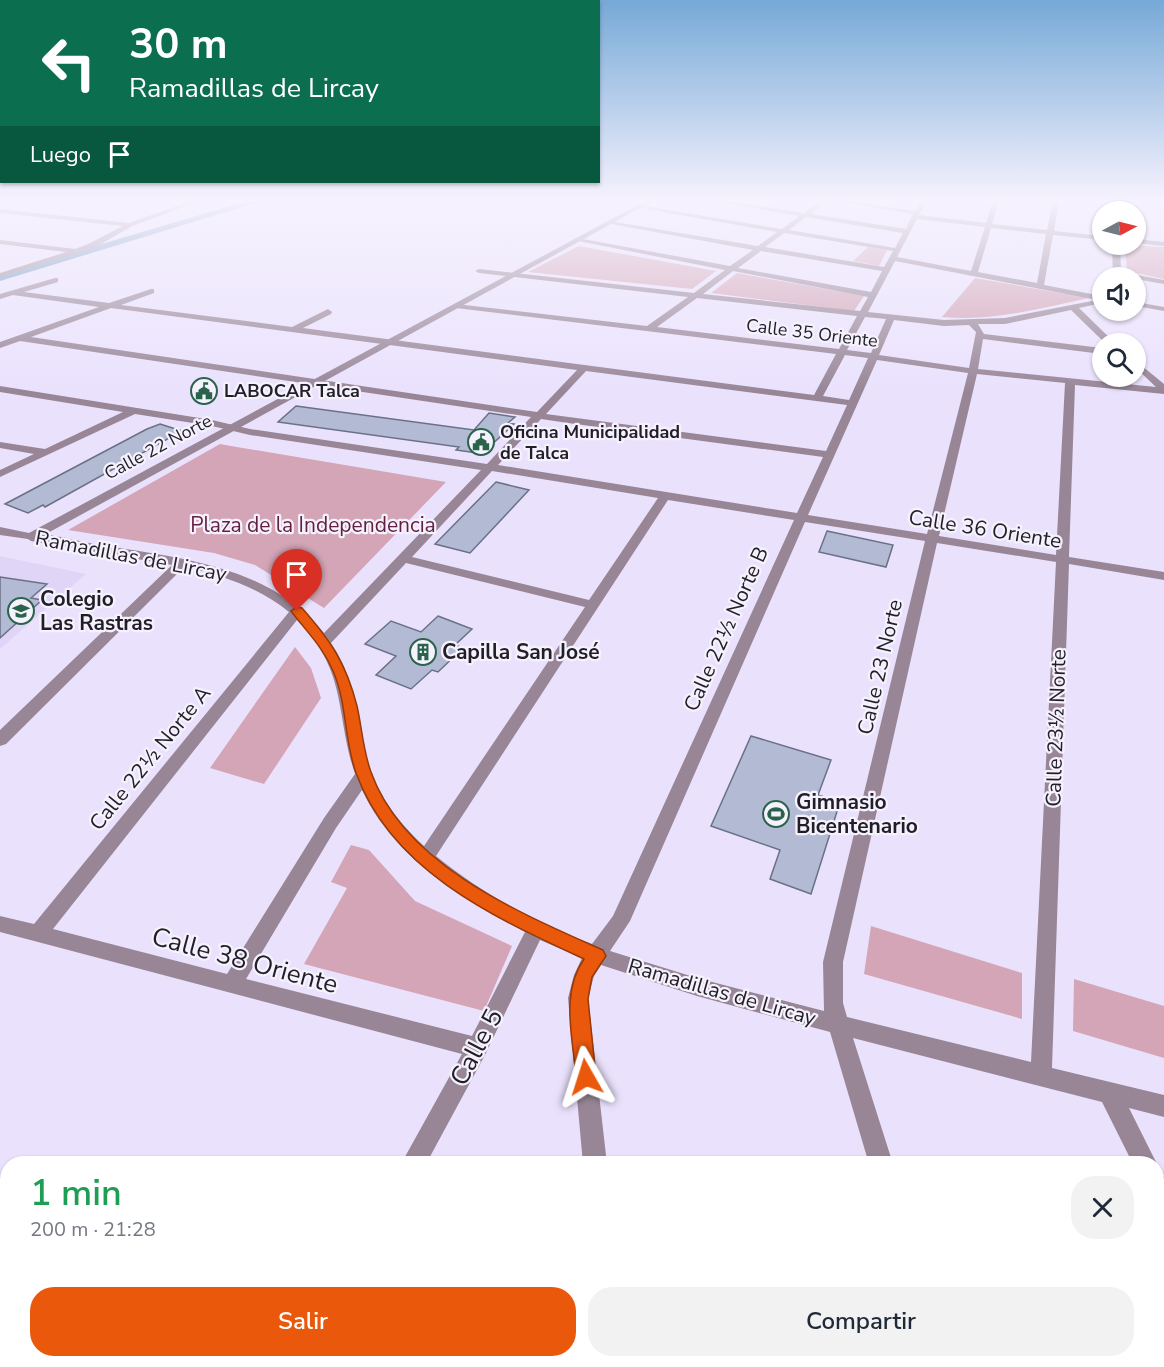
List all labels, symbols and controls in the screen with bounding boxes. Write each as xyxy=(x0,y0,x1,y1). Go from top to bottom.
text: 30 m xyxy=(129,16,228,73)
icon: left xyxy=(30,24,108,102)
text: Ramadillas de Lircay xyxy=(129,70,379,107)
icon: arrive xyxy=(103,138,136,171)
text: Luego xyxy=(30,140,91,170)
north arrow xyxy=(1092,201,1146,255)
map controls xyxy=(1092,201,1146,387)
button: sound xyxy=(1092,267,1146,321)
street label: Calle 35 Oriente xyxy=(745,313,879,353)
button: search xyxy=(1092,333,1146,387)
public building icon: LABOCAR Talca xyxy=(189,376,219,406)
place label: LABOCAR Talca xyxy=(224,379,360,403)
street label: Calle 22 Norte xyxy=(100,409,216,485)
place label: Oficina Municipalidad de Talca xyxy=(500,420,680,465)
public building icon: Oficina Municipalidad de Talca xyxy=(466,427,496,457)
street label: Calle 36 Oriente xyxy=(907,503,1063,555)
park label: Plaza de la Independencia xyxy=(190,511,436,539)
street label: Ramadillas de Lircay xyxy=(33,524,229,588)
street label: Calle 22½ Norte B xyxy=(677,542,775,716)
pin xyxy=(271,549,322,611)
icon: arrive xyxy=(280,558,313,591)
place label: Colegio Las Rastras xyxy=(40,585,153,637)
school or university icon: Colegio Las Rastras xyxy=(6,596,36,626)
street label: Calle 23 Norte xyxy=(851,597,909,737)
building icon: Capilla San José xyxy=(408,637,438,667)
place label: Capilla San José xyxy=(442,638,600,666)
street label: Calle 23½ Norte xyxy=(1039,649,1073,807)
street label: Calle 22½ Norte A xyxy=(83,680,217,836)
place label: Gimnasio Bicentenario xyxy=(796,788,918,840)
sports icon: Gimnasio Bicentenario xyxy=(761,799,791,829)
street label: Calle 38 Oriente xyxy=(148,919,342,1002)
street label: Ramadillas de Lircay xyxy=(625,952,819,1032)
street label: Calle 5 xyxy=(442,1003,511,1092)
position arrow xyxy=(554,1045,618,1109)
text: 1 min xyxy=(30,1169,122,1218)
button: close xyxy=(1071,1176,1134,1239)
text: 200 m · 21:28 xyxy=(30,1216,156,1243)
button: Salir xyxy=(30,1287,576,1356)
button: Compartir xyxy=(588,1287,1134,1356)

